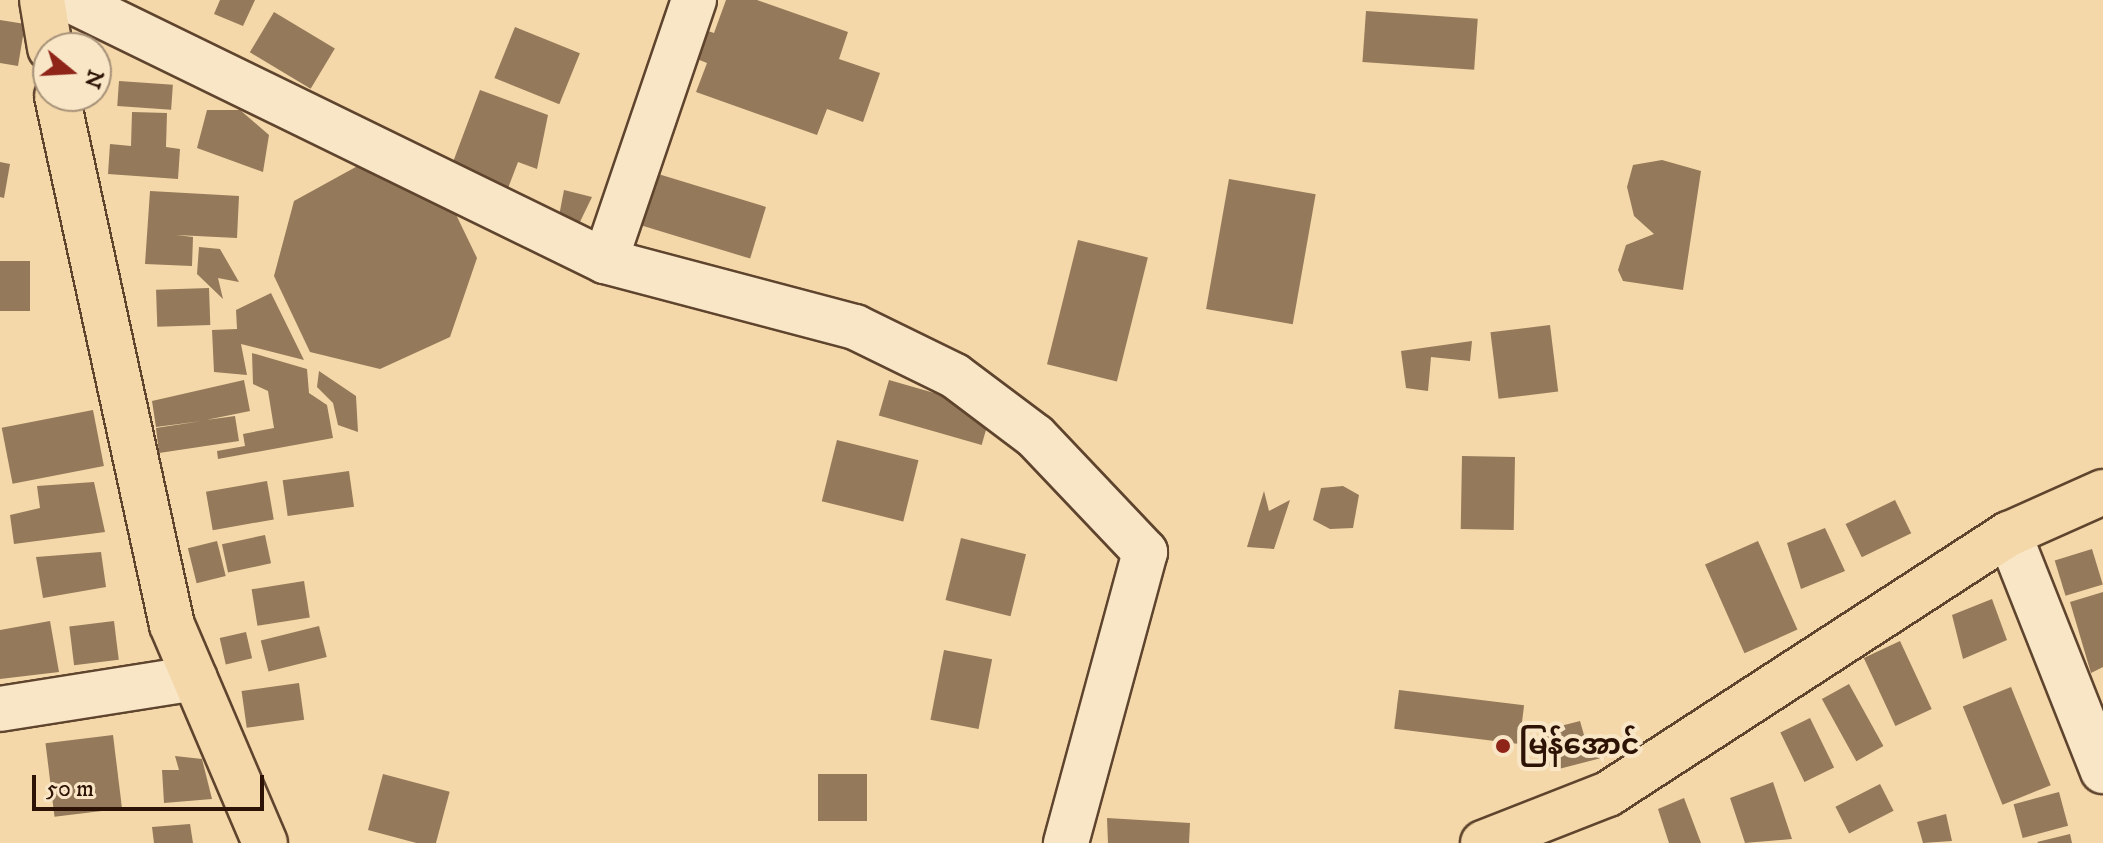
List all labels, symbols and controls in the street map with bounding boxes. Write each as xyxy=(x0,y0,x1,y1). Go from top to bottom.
north arrow xyxy=(32,32,112,112)
text: N xyxy=(78,66,109,92)
place label: မြန်အောင် xyxy=(1519,729,1640,763)
marker: မြန်အောင် xyxy=(1494,737,1512,755)
scale bar xyxy=(36,759,268,809)
text: 50 m xyxy=(46,774,94,804)

